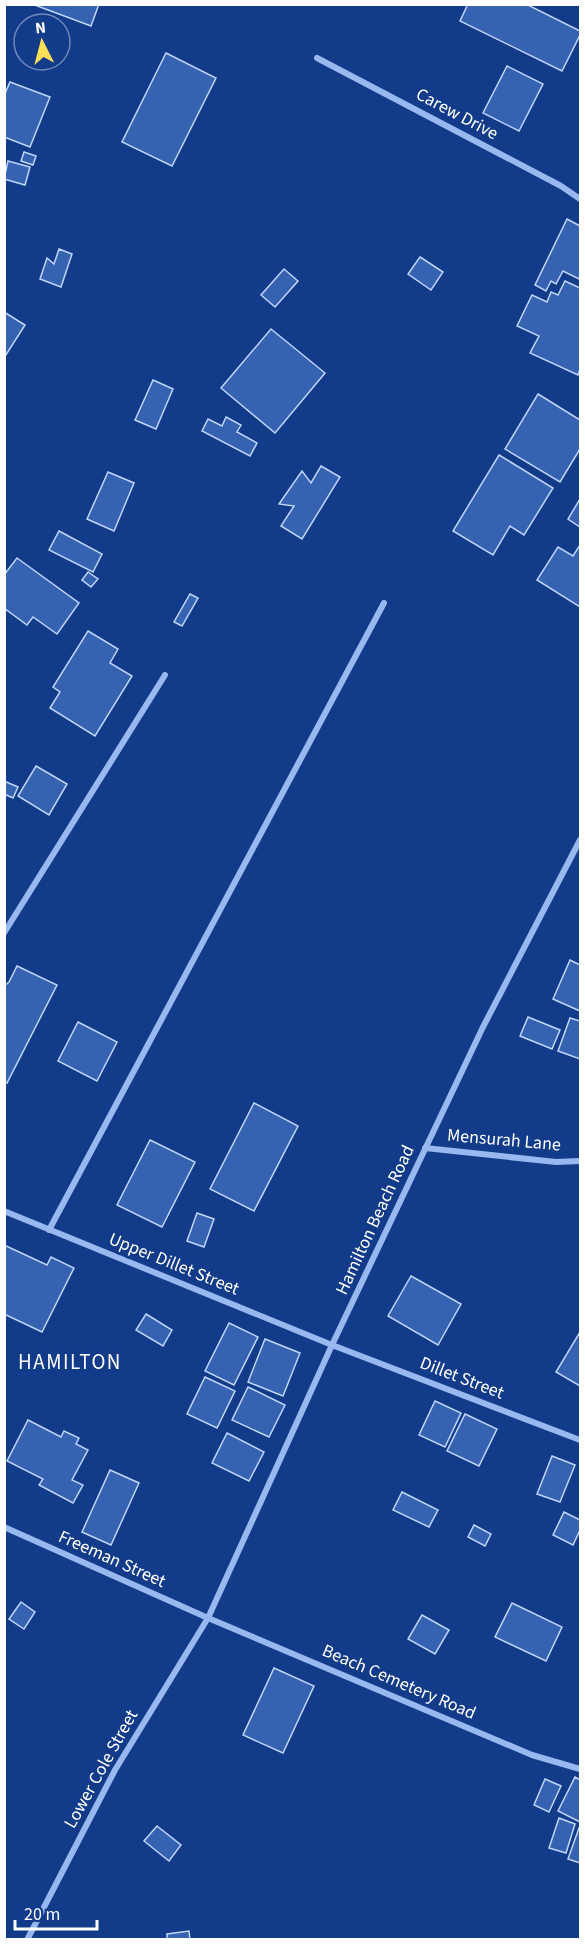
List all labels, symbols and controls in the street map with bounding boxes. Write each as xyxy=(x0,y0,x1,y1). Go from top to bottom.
north arrow xyxy=(12,12,72,72)
text: N xyxy=(34,17,47,40)
street label: Carew Drive xyxy=(411,82,503,146)
street label: Mensurah Lane xyxy=(446,1123,562,1157)
street label: Hamilton Beach Road xyxy=(329,1141,421,1299)
street label: Upper Dillet Street xyxy=(105,1226,243,1302)
district label: HAMILTON xyxy=(18,1347,122,1377)
street label: Dillet Street xyxy=(416,1351,508,1405)
street label: Freeman Street xyxy=(54,1524,170,1594)
street label: Beach Cemetery Road xyxy=(318,1638,480,1726)
street label: Lower Cole Street xyxy=(58,1705,144,1833)
scale bar xyxy=(15,1893,98,1931)
text: 20 m xyxy=(24,1902,60,1927)

